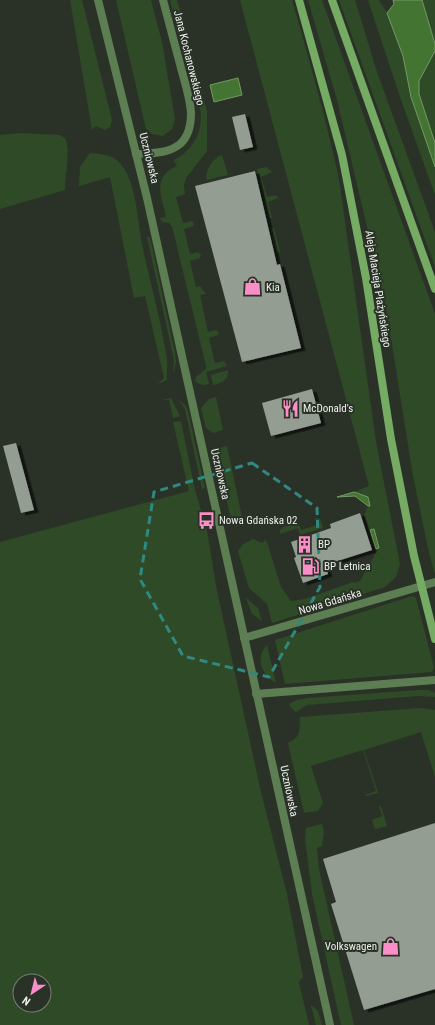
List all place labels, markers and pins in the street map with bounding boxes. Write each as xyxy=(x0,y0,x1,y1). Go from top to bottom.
shop icon: Kia xyxy=(243,277,263,297)
place label: Kia xyxy=(266,281,280,294)
restaurant icon: McDonald's xyxy=(280,398,300,418)
place label: McDonald's xyxy=(303,402,353,415)
bus stop icon: Nowa Gdańska 02 xyxy=(196,510,216,530)
place label: Nowa Gdańska 02 xyxy=(219,514,297,527)
building icon: BP xyxy=(295,534,315,554)
place label: BP xyxy=(318,538,330,551)
fuel station icon: BP Letnica xyxy=(301,556,321,576)
place label: BP Letnica xyxy=(324,560,370,573)
shop icon: Volkswagen xyxy=(380,936,400,956)
place label: Volkswagen xyxy=(325,940,377,953)

